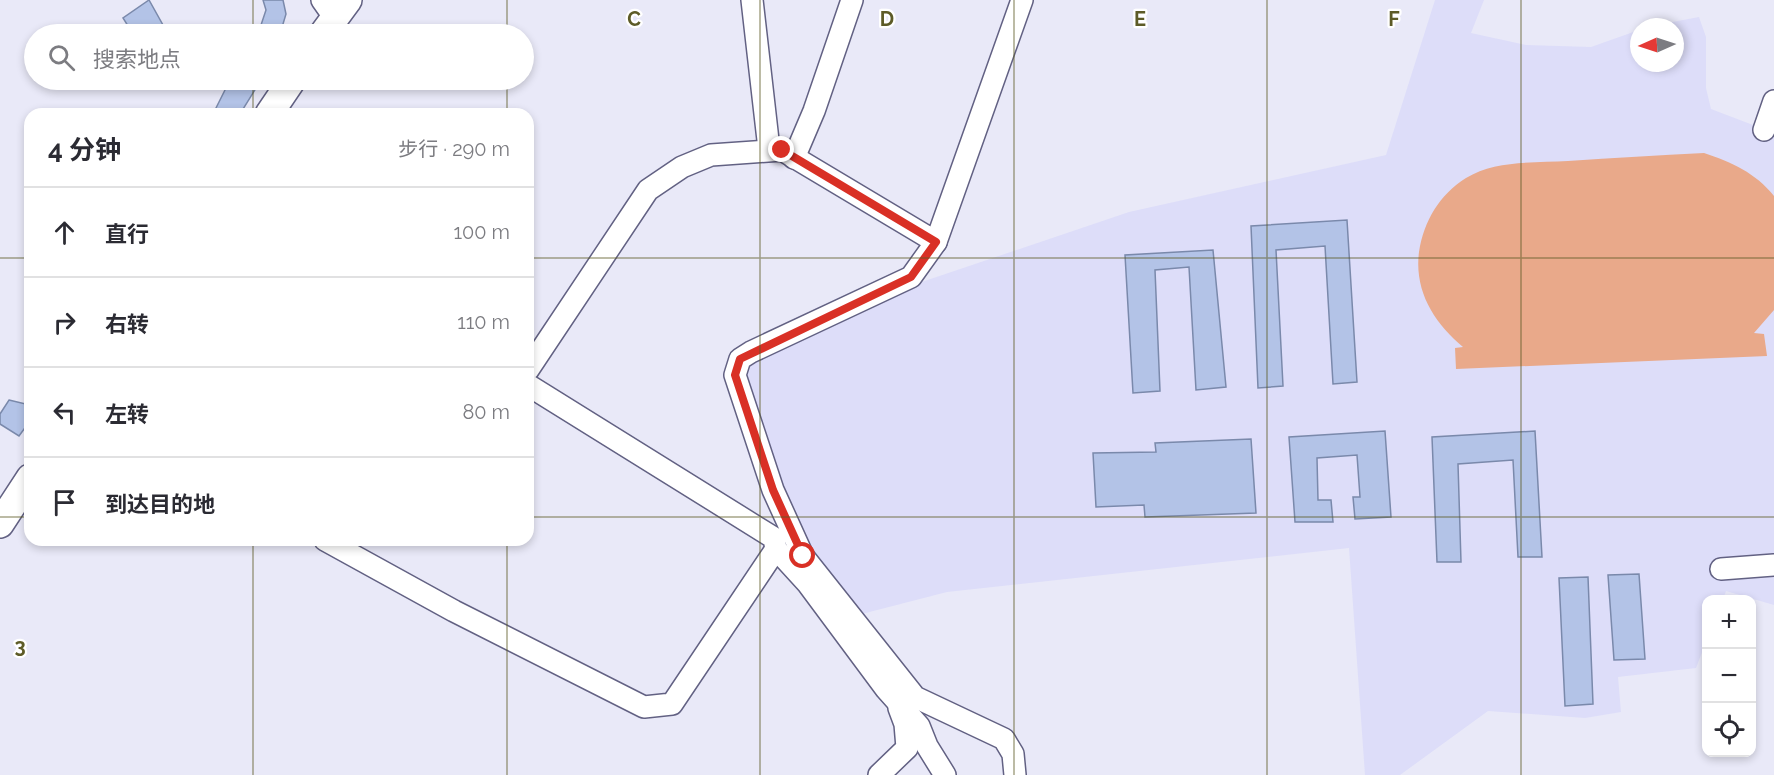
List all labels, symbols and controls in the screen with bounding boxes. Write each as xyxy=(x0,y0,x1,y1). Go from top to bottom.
text: C xyxy=(627,7,641,31)
text: D xyxy=(880,7,894,31)
text: E xyxy=(1134,7,1146,31)
text: F xyxy=(1388,7,1400,31)
north arrow xyxy=(1630,18,1684,72)
search box xyxy=(24,24,534,90)
icon: search xyxy=(45,41,78,74)
text: 搜索地点 xyxy=(93,46,181,72)
text: 4 分钟 xyxy=(48,135,121,165)
route end xyxy=(768,136,794,162)
text: 步行 · 290 m xyxy=(398,137,510,161)
icon: ahead xyxy=(48,216,81,249)
text: 100 m xyxy=(453,220,510,244)
text: 直行 xyxy=(105,221,149,247)
icon: right xyxy=(48,306,81,339)
text: 110 m xyxy=(457,310,510,334)
text: 右转 xyxy=(105,311,149,337)
icon: left xyxy=(48,396,81,429)
text: 80 m xyxy=(462,400,510,424)
text: 左转 xyxy=(105,401,149,427)
icon: arrive xyxy=(48,486,81,519)
text: 到达目的地 xyxy=(105,491,215,517)
route start xyxy=(789,542,815,568)
map controls xyxy=(1702,595,1756,757)
button: + xyxy=(1702,595,1756,649)
text: 3 xyxy=(14,634,26,658)
button: − xyxy=(1702,649,1756,703)
button: locate xyxy=(1702,703,1756,757)

